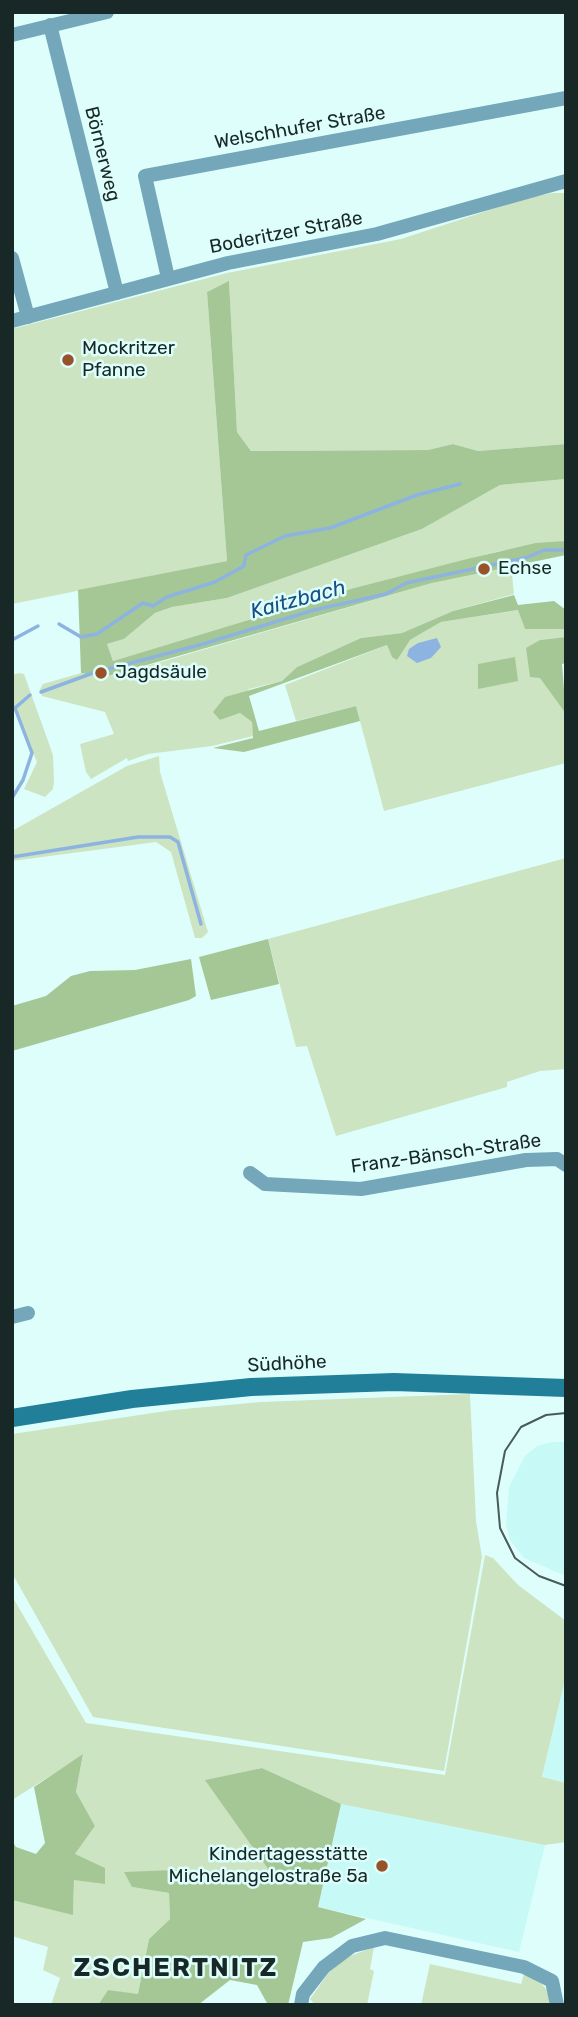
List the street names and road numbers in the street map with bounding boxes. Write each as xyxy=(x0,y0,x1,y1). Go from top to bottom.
street label: Welschhufer Straße xyxy=(213,102,387,154)
street label: Börnerweg xyxy=(79,104,125,204)
street label: Boderitzer Straße xyxy=(208,207,364,259)
street label: Franz-Bänsch-Straße xyxy=(349,1129,543,1179)
street label: Südhöhe xyxy=(247,1351,327,1377)

